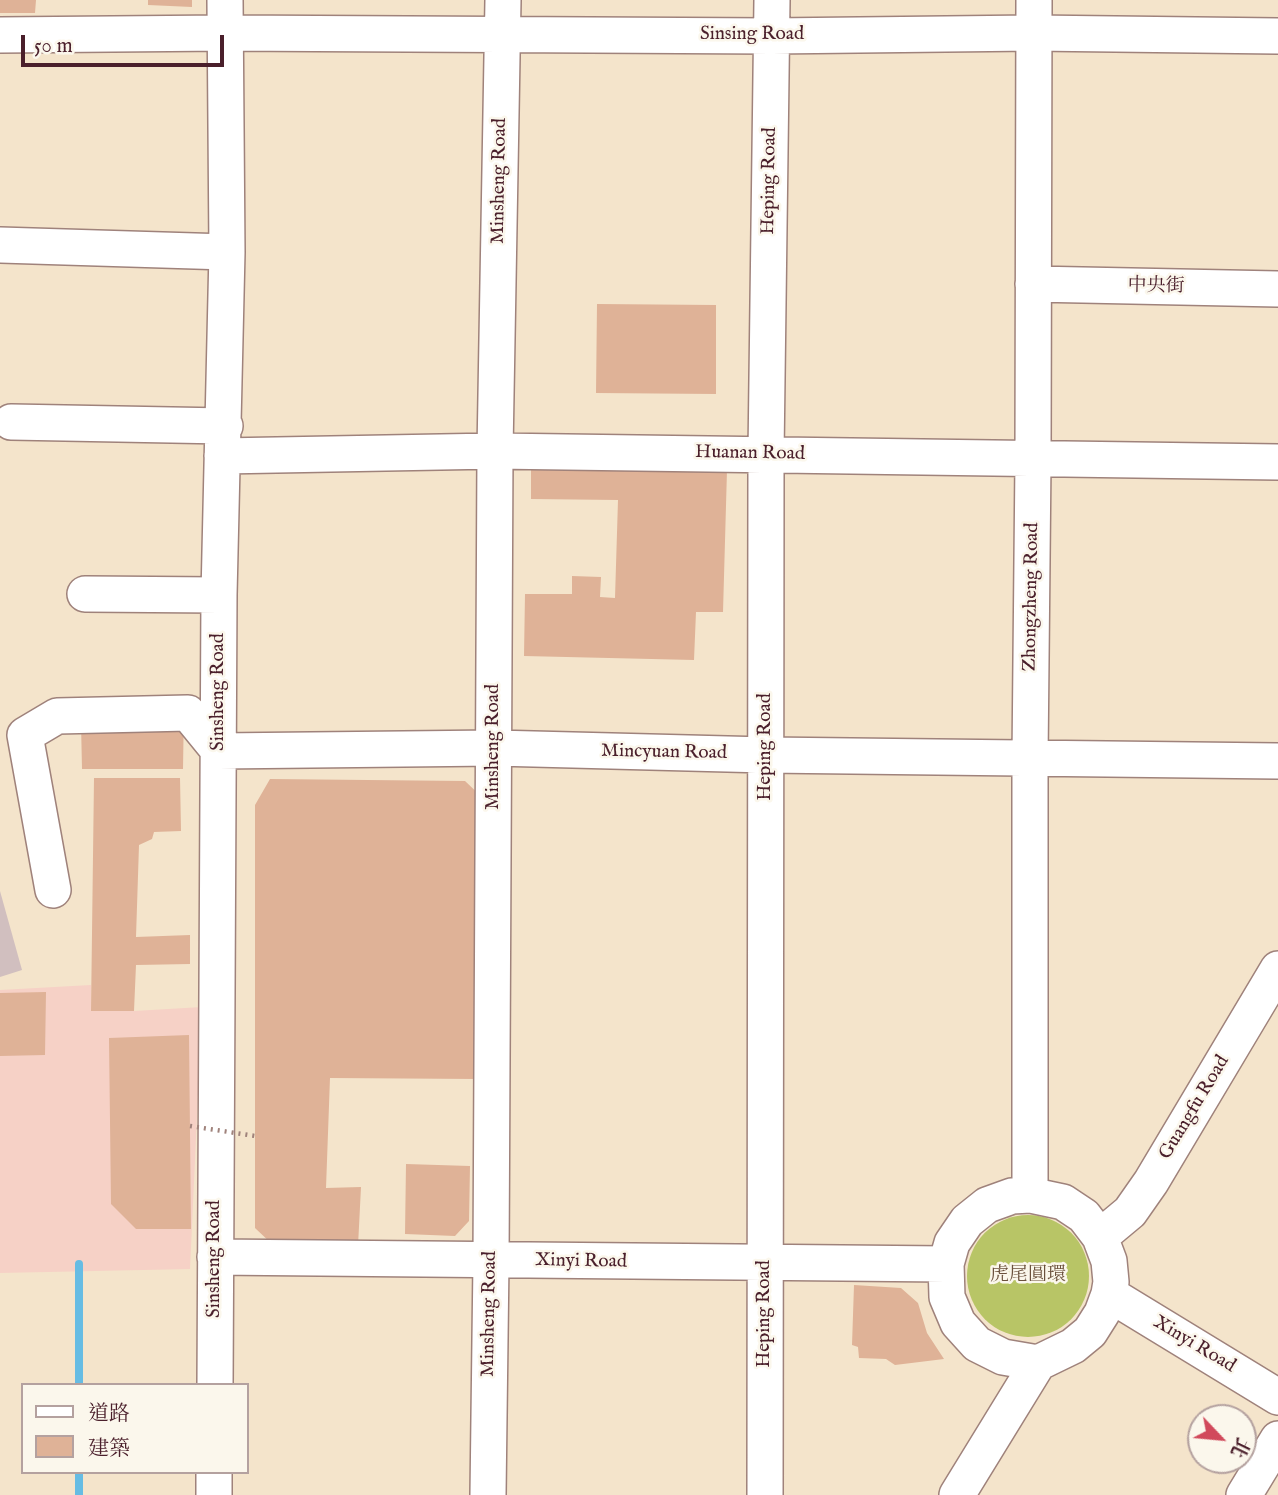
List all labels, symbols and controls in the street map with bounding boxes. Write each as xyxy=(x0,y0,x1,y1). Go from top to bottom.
scale bar xyxy=(24,21,228,65)
street label: Sinsing Road xyxy=(700,24,804,46)
text: 50 m xyxy=(34,33,73,60)
street label: Minsheng Road xyxy=(488,118,512,244)
street label: Heping Road xyxy=(758,127,782,235)
street label: 中央街 xyxy=(1127,275,1185,299)
street label: Huanan Road xyxy=(695,442,805,466)
street label: Zhongzheng Road xyxy=(1019,522,1045,672)
street label: Sinsheng Road xyxy=(208,633,230,751)
street label: Minsheng Road xyxy=(483,684,505,810)
street label: Heping Road xyxy=(755,693,777,801)
street label: Mincyuan Road xyxy=(601,741,727,765)
street label: Guangfu Road xyxy=(1155,1052,1235,1164)
street label: Sinsheng Road xyxy=(204,1200,226,1318)
street label: Xinyi Road xyxy=(535,1250,627,1274)
street label: Minsheng Road xyxy=(478,1251,502,1377)
street label: Heping Road xyxy=(754,1260,776,1368)
park label: 虎尾圓環 xyxy=(990,1265,1066,1287)
street label: Xinyi Road xyxy=(1149,1312,1239,1378)
legend xyxy=(21,1383,248,1474)
text: 道路 xyxy=(88,1401,130,1428)
north arrow xyxy=(1187,1404,1257,1474)
text: 北 xyxy=(1224,1434,1254,1461)
text: 建築 xyxy=(88,1436,130,1463)

